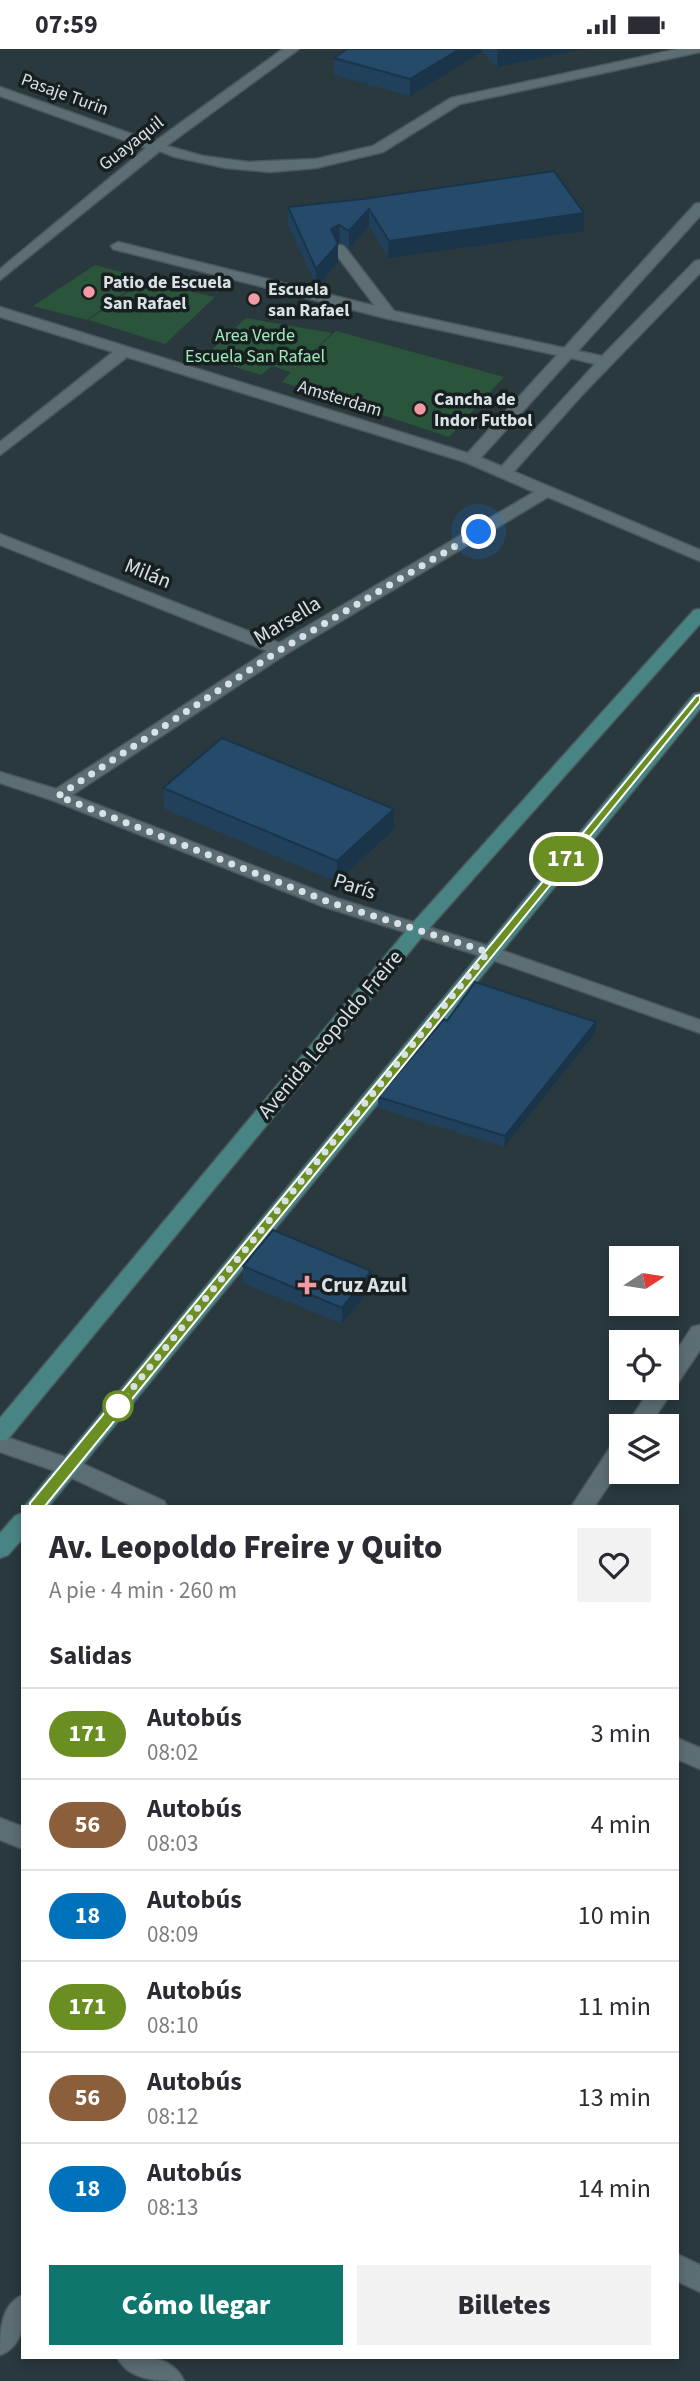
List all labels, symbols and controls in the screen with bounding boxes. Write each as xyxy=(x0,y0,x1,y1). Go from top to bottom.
text: 07:59 xyxy=(35,6,98,43)
street label: Pasaje Turin xyxy=(18,67,112,122)
street label: Guayaquil xyxy=(94,110,169,177)
place label: Patio de Escuela San Rafael xyxy=(103,270,231,316)
place label: Escuela san Rafael xyxy=(268,277,349,323)
marker: Patio de Escuela San Rafael xyxy=(81,284,97,300)
marker: Escuela san Rafael xyxy=(246,291,262,307)
park label: Area Verde Escuela San Rafael xyxy=(185,323,325,369)
street label: Amsterdam xyxy=(295,374,385,423)
place label: Cancha de Indor Futbol xyxy=(434,387,532,433)
marker: Cancha de Indor Futbol xyxy=(412,401,428,417)
your location xyxy=(461,514,496,549)
street label: Milán xyxy=(120,550,176,596)
street label: Marsella xyxy=(248,588,326,652)
line badge: 171 xyxy=(526,836,606,882)
text: 171 xyxy=(547,841,585,876)
street label: París xyxy=(330,865,380,907)
street label: Avenida Leopoldo Freire xyxy=(250,943,410,1125)
north arrow xyxy=(609,1246,679,1316)
map controls xyxy=(609,1246,679,1484)
place label: Cruz Azul xyxy=(321,1270,407,1300)
marker: Cruz Azul xyxy=(299,1277,315,1293)
button: locate xyxy=(609,1330,679,1400)
unlabelled marker xyxy=(103,1391,133,1421)
button: layers xyxy=(609,1414,679,1484)
text: Av. Leopoldo Freire y Quito xyxy=(49,1524,443,1571)
button: heart xyxy=(577,1528,651,1602)
text: A pie · 4 min · 260 m xyxy=(49,1574,237,1607)
text: Salidas xyxy=(49,1637,132,1674)
text: Autobús xyxy=(147,1699,242,1736)
text: 3 min xyxy=(591,1715,651,1752)
text: 171 xyxy=(68,1716,107,1751)
text: 08:02 xyxy=(147,1736,198,1769)
text: Autobús xyxy=(147,1790,242,1827)
text: 4 min xyxy=(591,1806,651,1843)
text: 56 xyxy=(75,1807,100,1842)
text: 08:03 xyxy=(147,1827,198,1860)
text: Autobús xyxy=(147,1881,242,1918)
text: 10 min xyxy=(578,1897,651,1934)
text: 18 xyxy=(75,1898,100,1933)
text: 08:09 xyxy=(147,1918,198,1951)
text: Autobús xyxy=(147,1972,242,2009)
text: 11 min xyxy=(578,1988,651,2025)
text: 171 xyxy=(68,1989,107,2024)
text: 08:10 xyxy=(147,2009,198,2042)
text: Autobús xyxy=(147,2063,242,2100)
text: 13 min xyxy=(578,2079,651,2116)
text: 56 xyxy=(75,2080,100,2115)
text: 08:12 xyxy=(147,2100,198,2133)
text: Autobús xyxy=(147,2154,242,2191)
text: 14 min xyxy=(578,2170,651,2207)
text: 18 xyxy=(75,2171,100,2206)
text: 08:13 xyxy=(147,2191,198,2224)
button: Cómo llegar xyxy=(49,2265,343,2345)
button: Billetes xyxy=(357,2265,651,2345)

